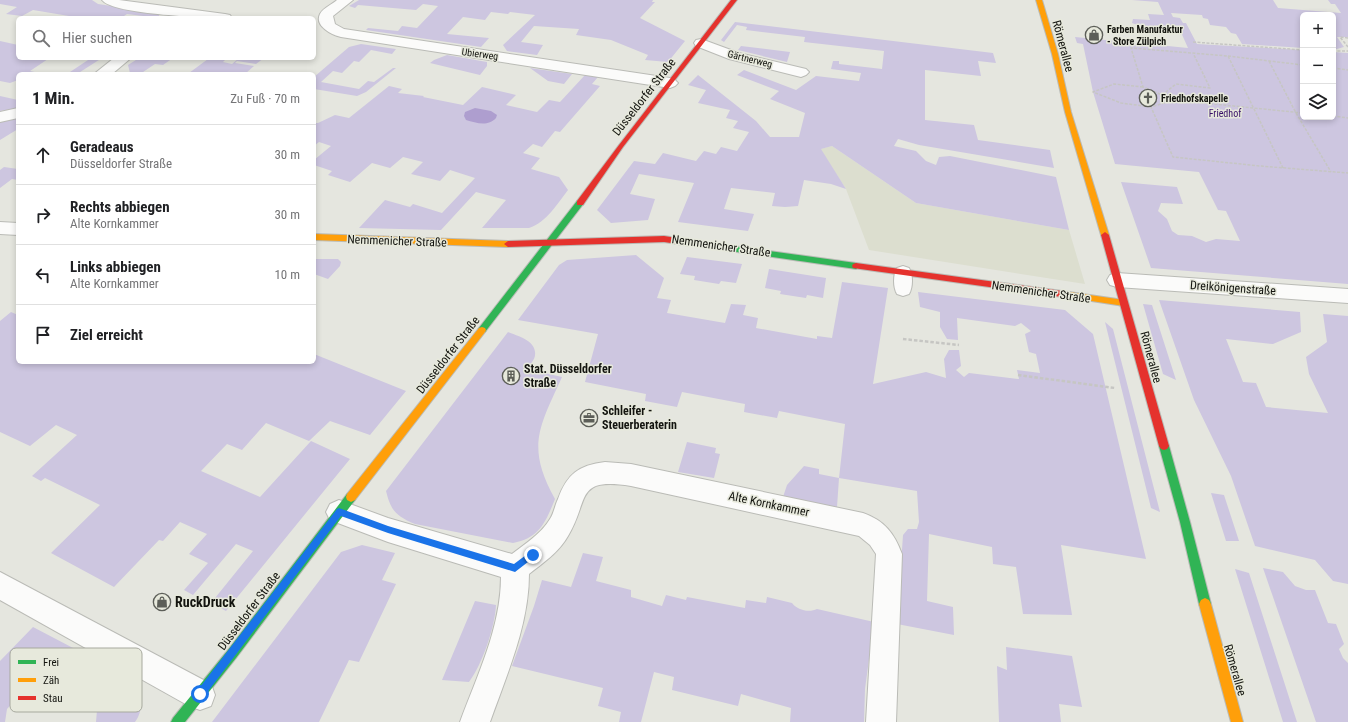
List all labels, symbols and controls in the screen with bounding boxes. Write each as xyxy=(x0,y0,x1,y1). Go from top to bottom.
map controls xyxy=(1300,12,1336,120)
button: + xyxy=(1300,12,1336,48)
search box xyxy=(16,16,316,60)
street label: Römerallee xyxy=(1049,19,1077,74)
place label: Farben Manufaktur - Store Zülpich xyxy=(1107,24,1183,47)
shop icon: Farben Manufaktur - Store Zülpich xyxy=(1084,25,1104,45)
icon: search xyxy=(30,27,52,49)
text: Hier suchen xyxy=(62,29,132,47)
street label: Ubierweg xyxy=(461,46,499,62)
street label: Gärtnerweg xyxy=(726,48,774,70)
button: − xyxy=(1300,48,1336,84)
street label: Düsseldorfer Straße xyxy=(609,55,679,138)
button: layers xyxy=(1300,84,1336,120)
text: 1 Min. xyxy=(32,88,75,108)
church icon: Friedhofskapelle xyxy=(1138,88,1158,108)
text: Zu Fuß · 70 m xyxy=(230,91,300,106)
place label: Friedhofskapelle xyxy=(1161,93,1228,104)
park label: Friedhof xyxy=(1209,108,1242,119)
text: Geradeaus xyxy=(70,138,134,156)
icon: ahead xyxy=(32,144,54,166)
text: 30 m xyxy=(274,147,300,162)
text: Düsseldorfer Straße xyxy=(70,156,172,171)
text: Rechts abbiegen xyxy=(70,198,170,216)
icon: right xyxy=(32,204,54,226)
text: 30 m xyxy=(274,207,300,222)
text: Alte Kornkammer xyxy=(70,216,159,231)
street label: Nemmenicher Straße xyxy=(347,232,447,250)
street label: Nemmenicher Straße xyxy=(671,232,772,260)
text: Links abbiegen xyxy=(70,258,161,276)
icon: left xyxy=(32,264,54,286)
text: 10 m xyxy=(274,267,300,282)
text: Alte Kornkammer xyxy=(70,276,159,291)
street label: Nemmenicher Straße xyxy=(991,278,1092,306)
street label: Dreikönigenstraße xyxy=(1190,278,1277,298)
street label: Düsseldorfer Straße xyxy=(413,313,483,396)
icon: arrive xyxy=(32,324,54,346)
text: Ziel erreicht xyxy=(70,326,143,344)
street label: Römerallee xyxy=(1137,330,1165,385)
place label: Stat. Düsseldorfer Straße xyxy=(524,362,612,390)
building icon: Stat. Düsseldorfer Straße xyxy=(501,366,521,386)
place label: Schleifer - Steuerberaterin xyxy=(602,404,677,432)
office icon: Schleifer - Steuerberaterin xyxy=(579,408,599,428)
street label: Alte Kornkammer xyxy=(727,489,811,519)
route end xyxy=(524,546,542,564)
street label: Düsseldorfer Straße xyxy=(215,569,283,653)
shop icon: RuckDruck xyxy=(152,592,172,612)
place label: RuckDruck xyxy=(175,594,236,610)
street label: Römerallee xyxy=(1221,643,1249,698)
legend xyxy=(10,648,142,712)
text: Frei xyxy=(43,656,59,669)
text: Zäh xyxy=(43,674,59,687)
route start xyxy=(191,685,209,703)
text: Stau xyxy=(43,692,63,705)

